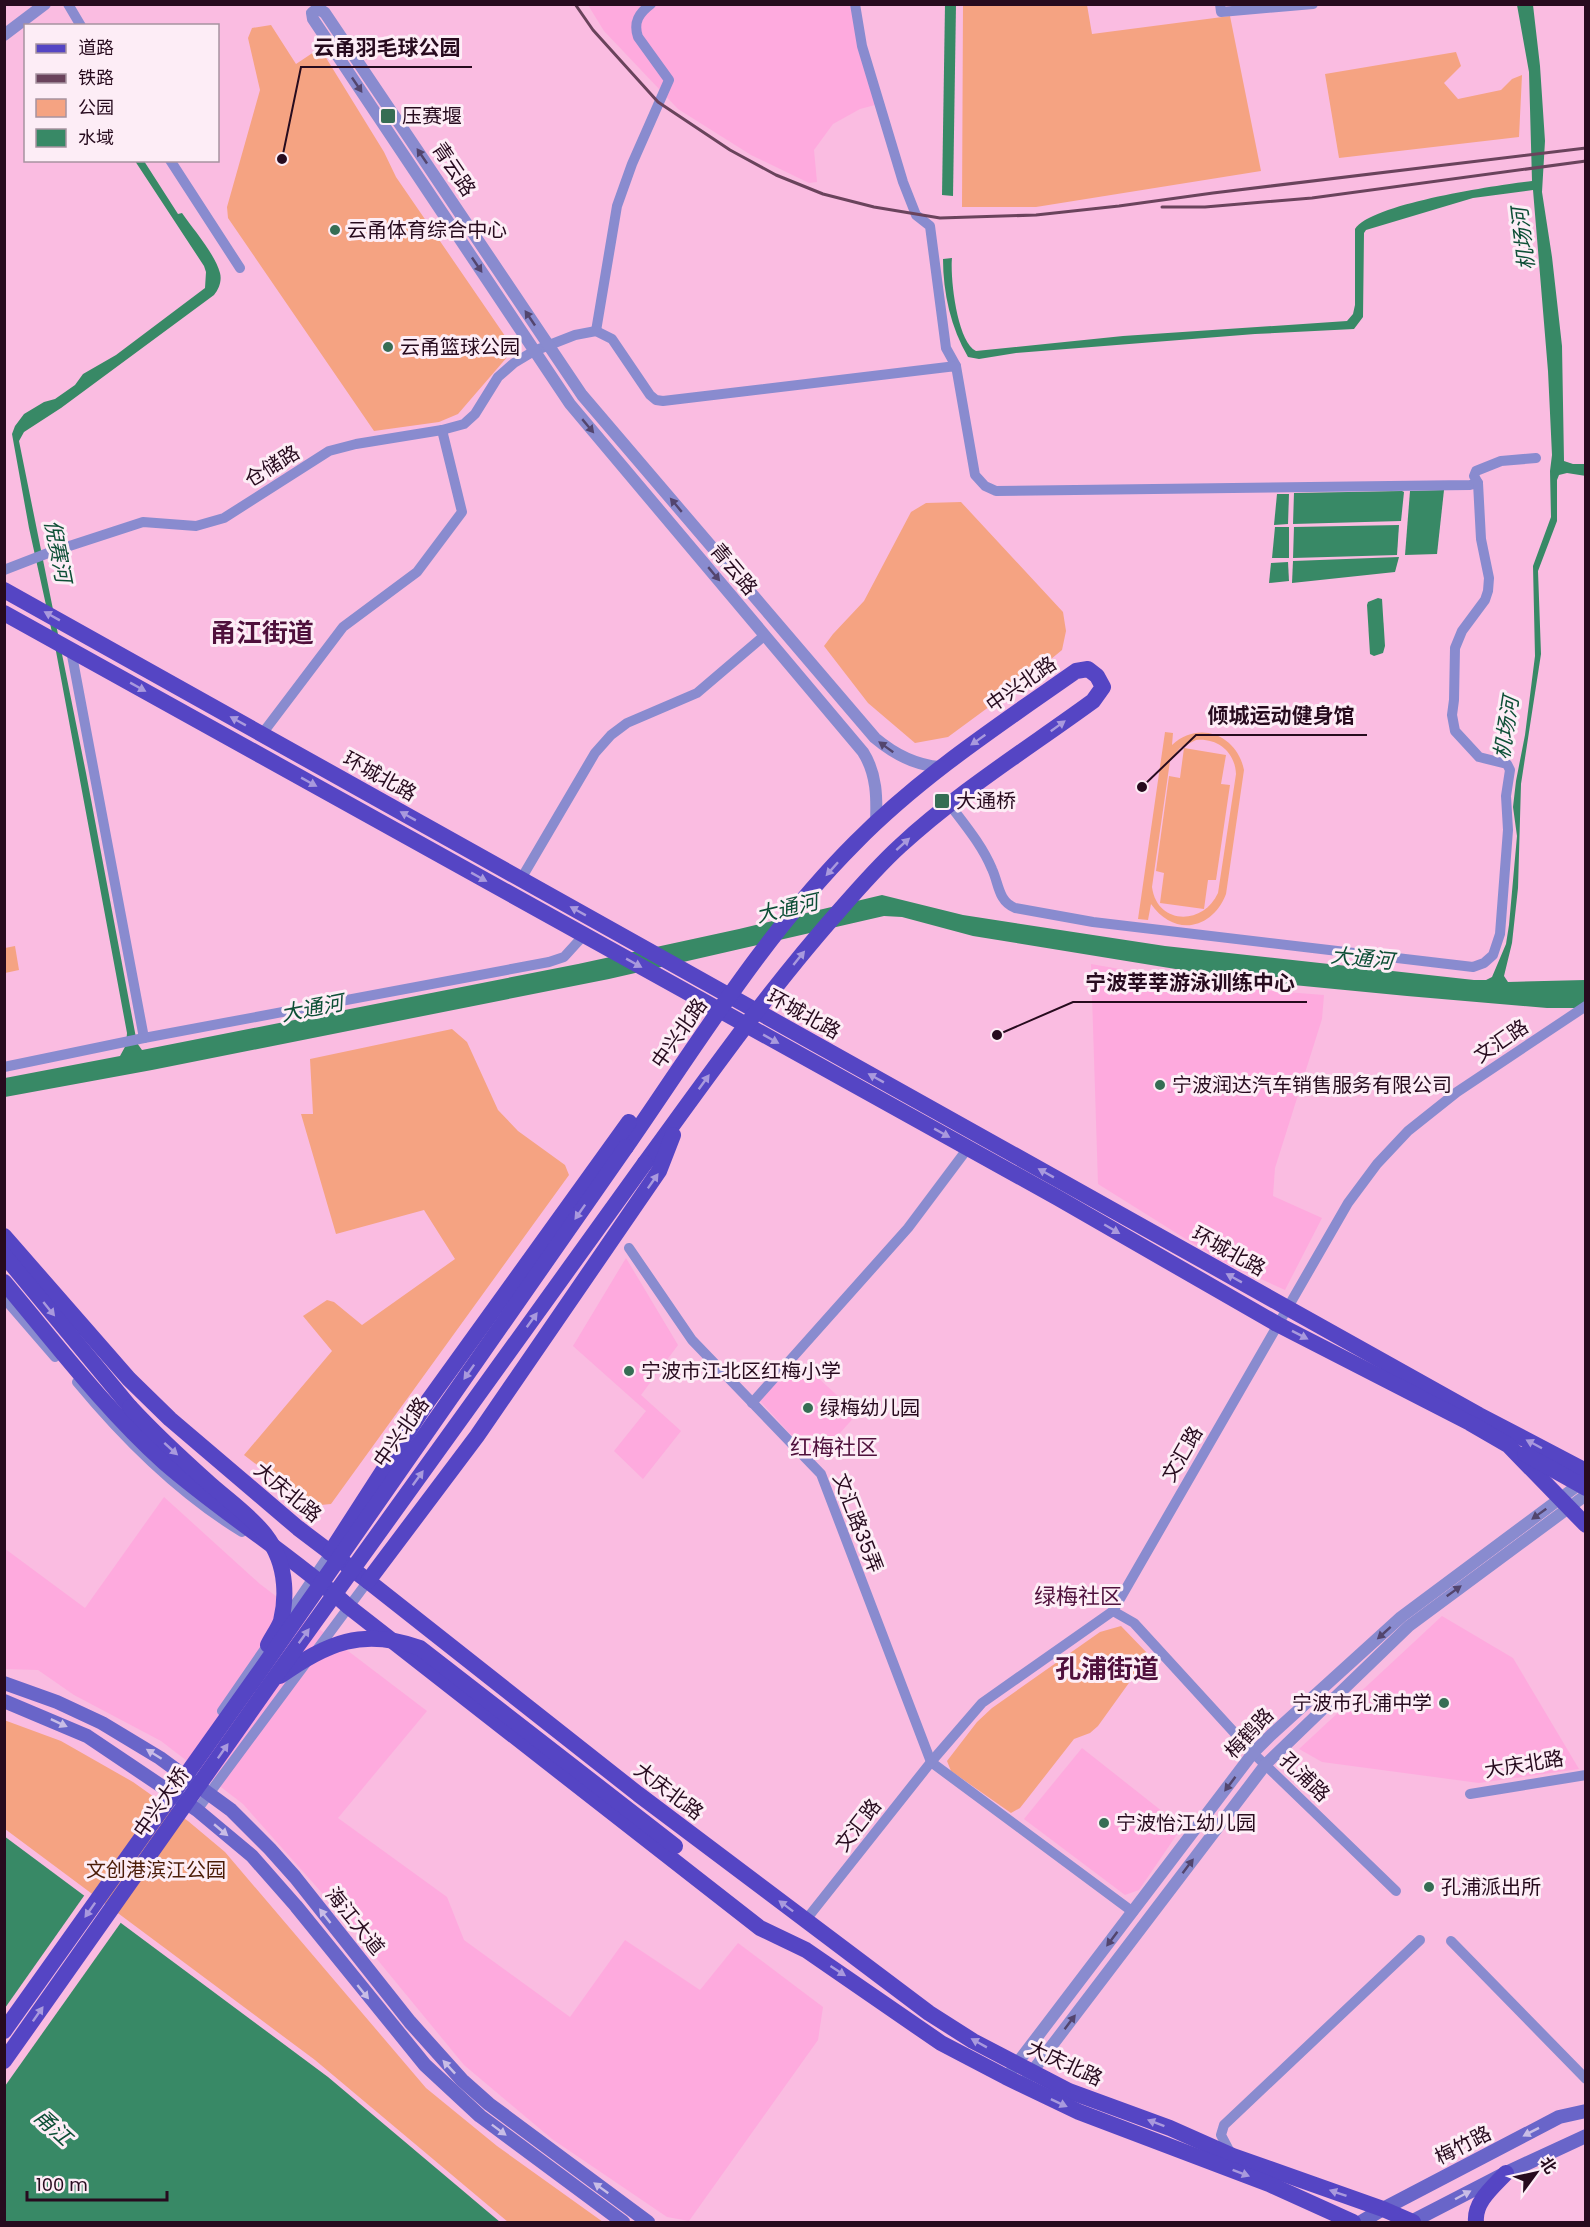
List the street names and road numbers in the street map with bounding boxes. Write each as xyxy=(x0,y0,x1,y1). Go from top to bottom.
street label: 青云路 xyxy=(426,136,482,202)
street label: 仓储路 xyxy=(239,438,305,494)
street label: 青云路 xyxy=(704,537,764,601)
street label: 中兴北路 xyxy=(980,650,1062,718)
street label: 环城北路 xyxy=(338,744,422,808)
street label: 环城北路 xyxy=(762,982,846,1046)
street label: 中兴北路 xyxy=(645,992,713,1074)
street label: 文汇路 xyxy=(1468,1013,1534,1069)
street label: 环城北路 xyxy=(1187,1219,1271,1283)
street label: 中兴北路 xyxy=(367,1391,435,1473)
street label: 文汇路 xyxy=(1155,1421,1209,1487)
street label: 大庆北路 xyxy=(248,1456,328,1528)
street label: 文汇路35弄 xyxy=(826,1469,890,1577)
street label: 梅鹤路 xyxy=(1218,1702,1280,1764)
street label: 大庆北路 xyxy=(1482,1744,1566,1784)
street label: 孔浦路 xyxy=(1274,1746,1336,1808)
street label: 大庆北路 xyxy=(629,1756,709,1826)
street label: 中兴大桥 xyxy=(127,1761,195,1843)
street label: 文汇路 xyxy=(828,1793,888,1857)
street label: 海江大道 xyxy=(319,1881,391,1961)
street label: 大庆北路 xyxy=(1023,2033,1107,2093)
street label: 梅竹路 xyxy=(1430,2119,1496,2171)

